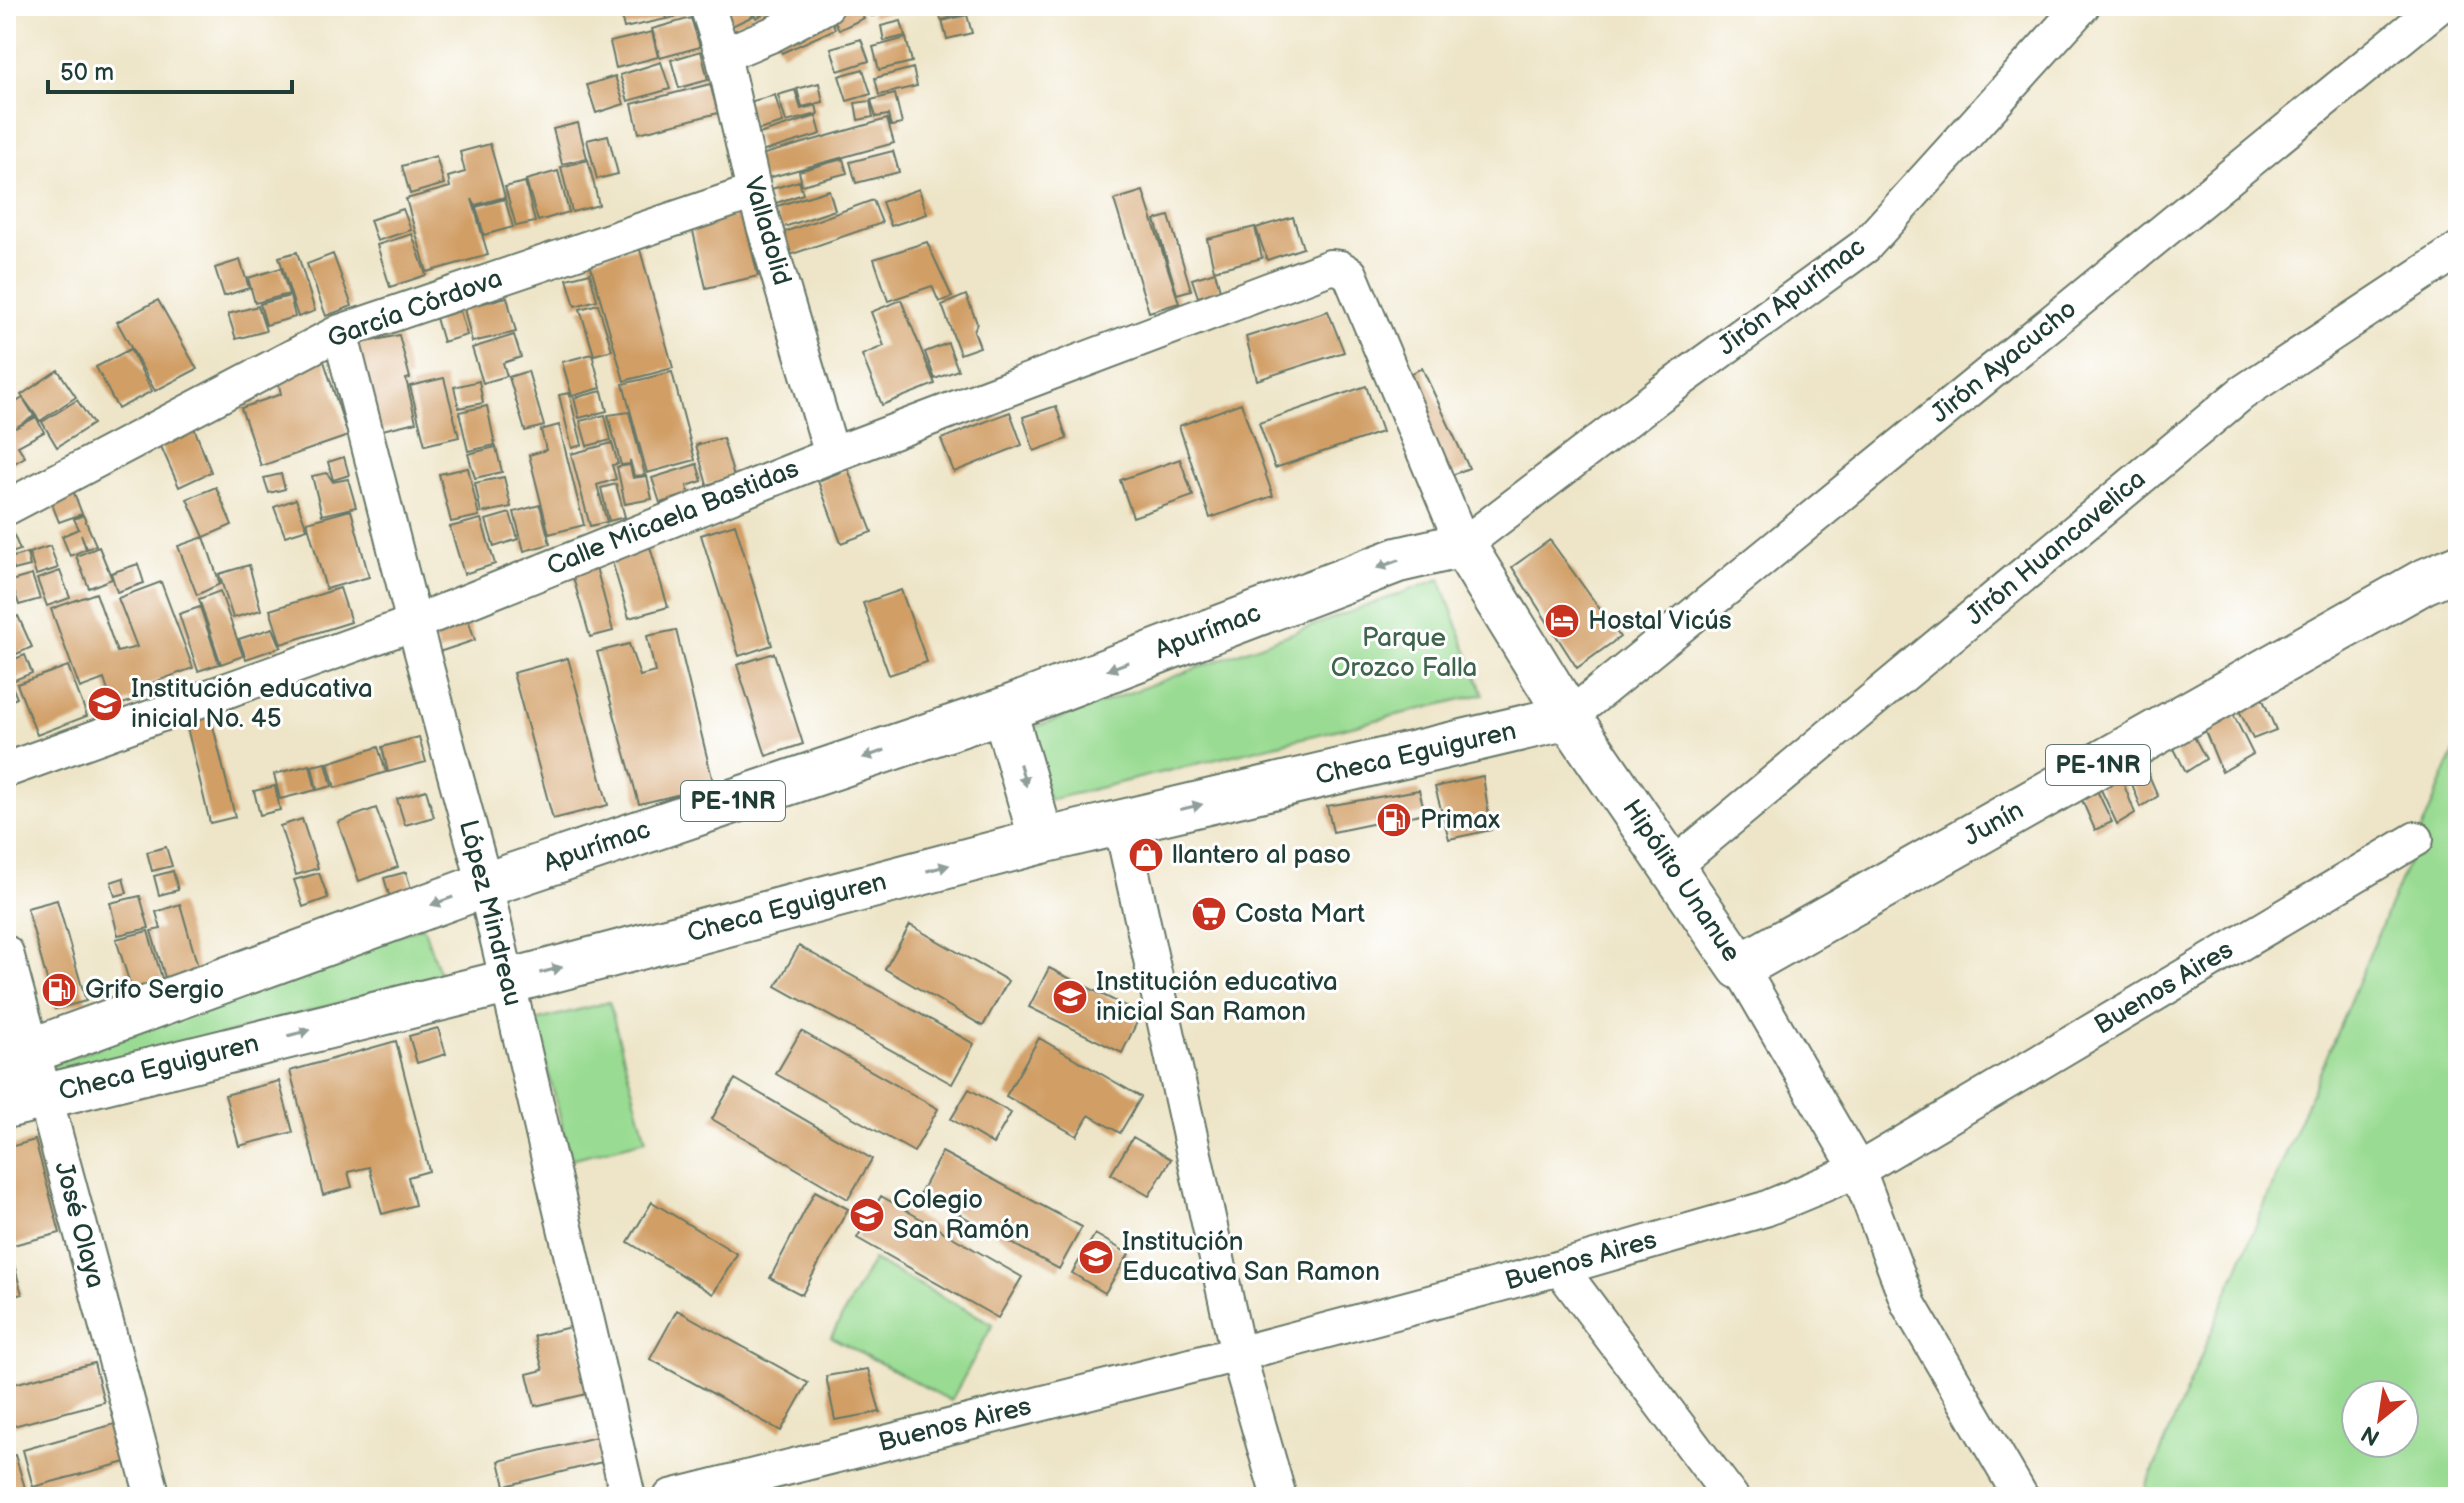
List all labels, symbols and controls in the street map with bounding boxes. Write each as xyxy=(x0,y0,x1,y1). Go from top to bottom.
scale bar xyxy=(48,44,292,94)
text: 50 m xyxy=(60,58,114,87)
street label: Valladolid xyxy=(737,173,797,289)
street label: Jirón Apurímac xyxy=(1712,232,1872,362)
street label: García Córdova xyxy=(324,263,506,355)
street label: Jirón Ayacucho xyxy=(1925,294,2083,430)
street label: Calle Micaela Bastidas xyxy=(543,453,804,583)
street label: Jirón Huancavelica xyxy=(1960,464,2152,632)
one-way arrow xyxy=(1375,558,1399,571)
street label: Apurímac xyxy=(1151,598,1265,666)
hotel icon: Hostal Vicús xyxy=(1543,602,1581,640)
place label: Hostal Vicús xyxy=(1588,606,1732,637)
park label: Parque Orozco Falla xyxy=(1331,623,1477,684)
one-way arrow xyxy=(1106,660,1130,673)
place label: Institución educativa inicial No. 45 xyxy=(131,674,373,735)
school or university icon: Institución educativa inicial No. 45 xyxy=(86,685,124,723)
street label: Checa Eguiguren xyxy=(1313,716,1519,792)
road number: PE-1NR xyxy=(2046,745,2150,785)
one-way arrow xyxy=(861,748,885,760)
one-way arrow xyxy=(1017,764,1030,788)
road number: PE-1NR xyxy=(681,781,785,821)
street label: Hipólito Unanue xyxy=(1615,794,1747,968)
street label: Junín xyxy=(1959,795,2029,853)
one-way arrow xyxy=(1178,800,1203,813)
fuel station icon: Primax xyxy=(1375,801,1413,839)
place label: Primax xyxy=(1420,805,1500,836)
street label: Apurímac xyxy=(540,814,654,880)
street label: López Mindreau xyxy=(452,817,528,1009)
shop icon: llantero al paso xyxy=(1127,836,1165,874)
place label: llantero al paso xyxy=(1172,840,1351,871)
one-way arrow xyxy=(926,862,951,874)
street label: Checa Eguiguren xyxy=(684,867,890,949)
one-way arrow xyxy=(430,895,454,907)
supermarket icon: Costa Mart xyxy=(1190,895,1228,933)
place label: Costa Mart xyxy=(1235,899,1365,930)
street label: Buenos Aires xyxy=(2089,934,2239,1041)
one-way arrow xyxy=(539,964,564,976)
place label: Institución educativa inicial San Ramon xyxy=(1096,967,1338,1028)
fuel station icon: Grifo Sergio xyxy=(40,971,78,1009)
place label: Grifo Sergio xyxy=(85,975,224,1006)
school or university icon: Institución educativa inicial San Ramon xyxy=(1051,978,1089,1016)
one-way arrow xyxy=(287,1027,312,1039)
street label: Checa Eguiguren xyxy=(56,1028,262,1108)
street label: José Olaya xyxy=(47,1159,111,1291)
place label: Colegio San Ramón xyxy=(893,1185,1029,1246)
school or university icon: Colegio San Ramón xyxy=(848,1196,886,1234)
street label: Buenos Aires xyxy=(1502,1225,1660,1297)
place label: Institución Educativa San Ramon xyxy=(1122,1227,1380,1288)
school or university icon: Institución Educativa San Ramon xyxy=(1077,1238,1115,1276)
north arrow xyxy=(2340,1379,2420,1459)
street label: Buenos Aires xyxy=(875,1391,1035,1459)
text: N xyxy=(2357,1419,2385,1451)

